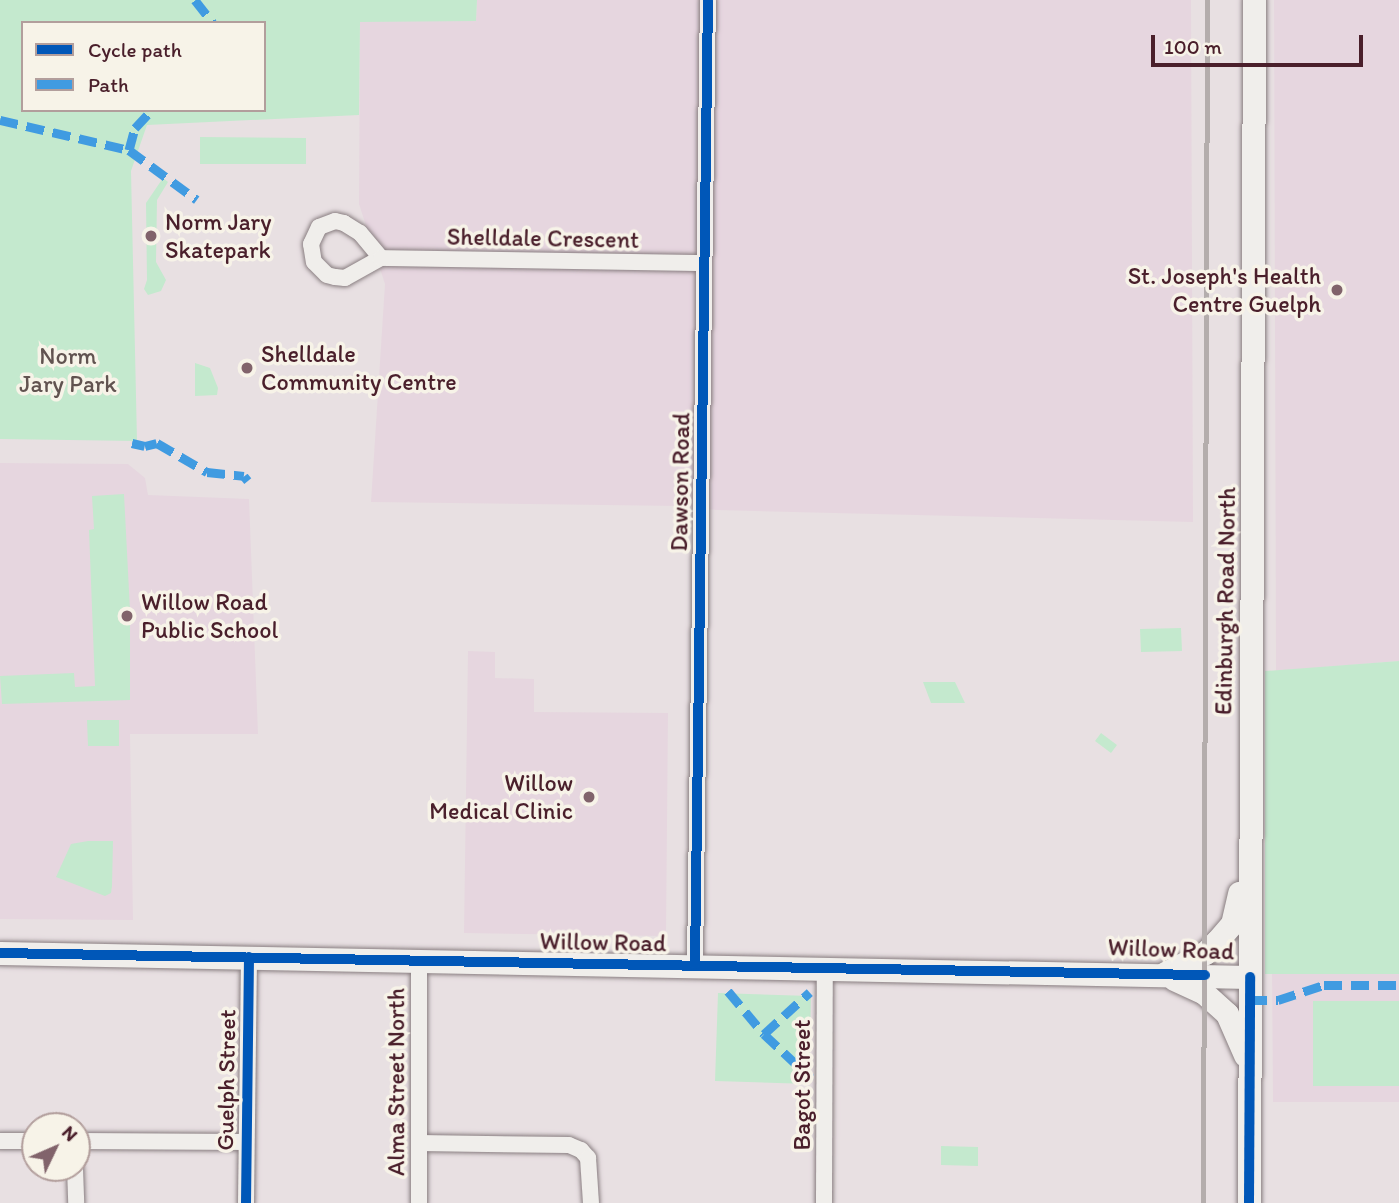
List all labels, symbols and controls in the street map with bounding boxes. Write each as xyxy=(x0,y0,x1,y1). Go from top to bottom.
legend xyxy=(21,21,266,112)
scale bar xyxy=(1154,21,1366,65)
text: 100 m xyxy=(1164,34,1222,59)
text: Cycle path xyxy=(88,37,182,62)
text: Path xyxy=(88,72,129,97)
place label: Norm Jary Skatepark xyxy=(165,208,272,264)
street label: Shelldale Crescent xyxy=(447,222,639,254)
marker: Norm Jary Skatepark xyxy=(143,228,159,244)
place label: St. Joseph's Health Centre Guelph xyxy=(1128,262,1321,318)
marker: St. Joseph's Health Centre Guelph xyxy=(1327,280,1347,300)
place label: Shelldale Community Centre xyxy=(261,340,457,396)
park label: Norm Jary Park xyxy=(19,342,117,398)
marker: Shelldale Community Centre xyxy=(239,360,255,376)
street label: Dawson Road xyxy=(664,413,696,551)
street label: Edinburgh Road North xyxy=(1209,487,1241,715)
place label: Willow Road Public School xyxy=(141,588,278,644)
marker: Willow Road Public School xyxy=(119,608,135,624)
place label: Willow Medical Clinic xyxy=(429,769,573,825)
marker: Willow Medical Clinic xyxy=(579,787,599,807)
street label: Willow Road xyxy=(540,927,666,957)
street label: Willow Road xyxy=(1108,932,1234,966)
street label: Alma Street North xyxy=(382,988,410,1176)
street label: Guelph Street xyxy=(210,1009,242,1151)
street label: Bagot Street xyxy=(788,1020,816,1150)
north arrow xyxy=(21,1112,91,1182)
text: N xyxy=(57,1121,83,1146)

